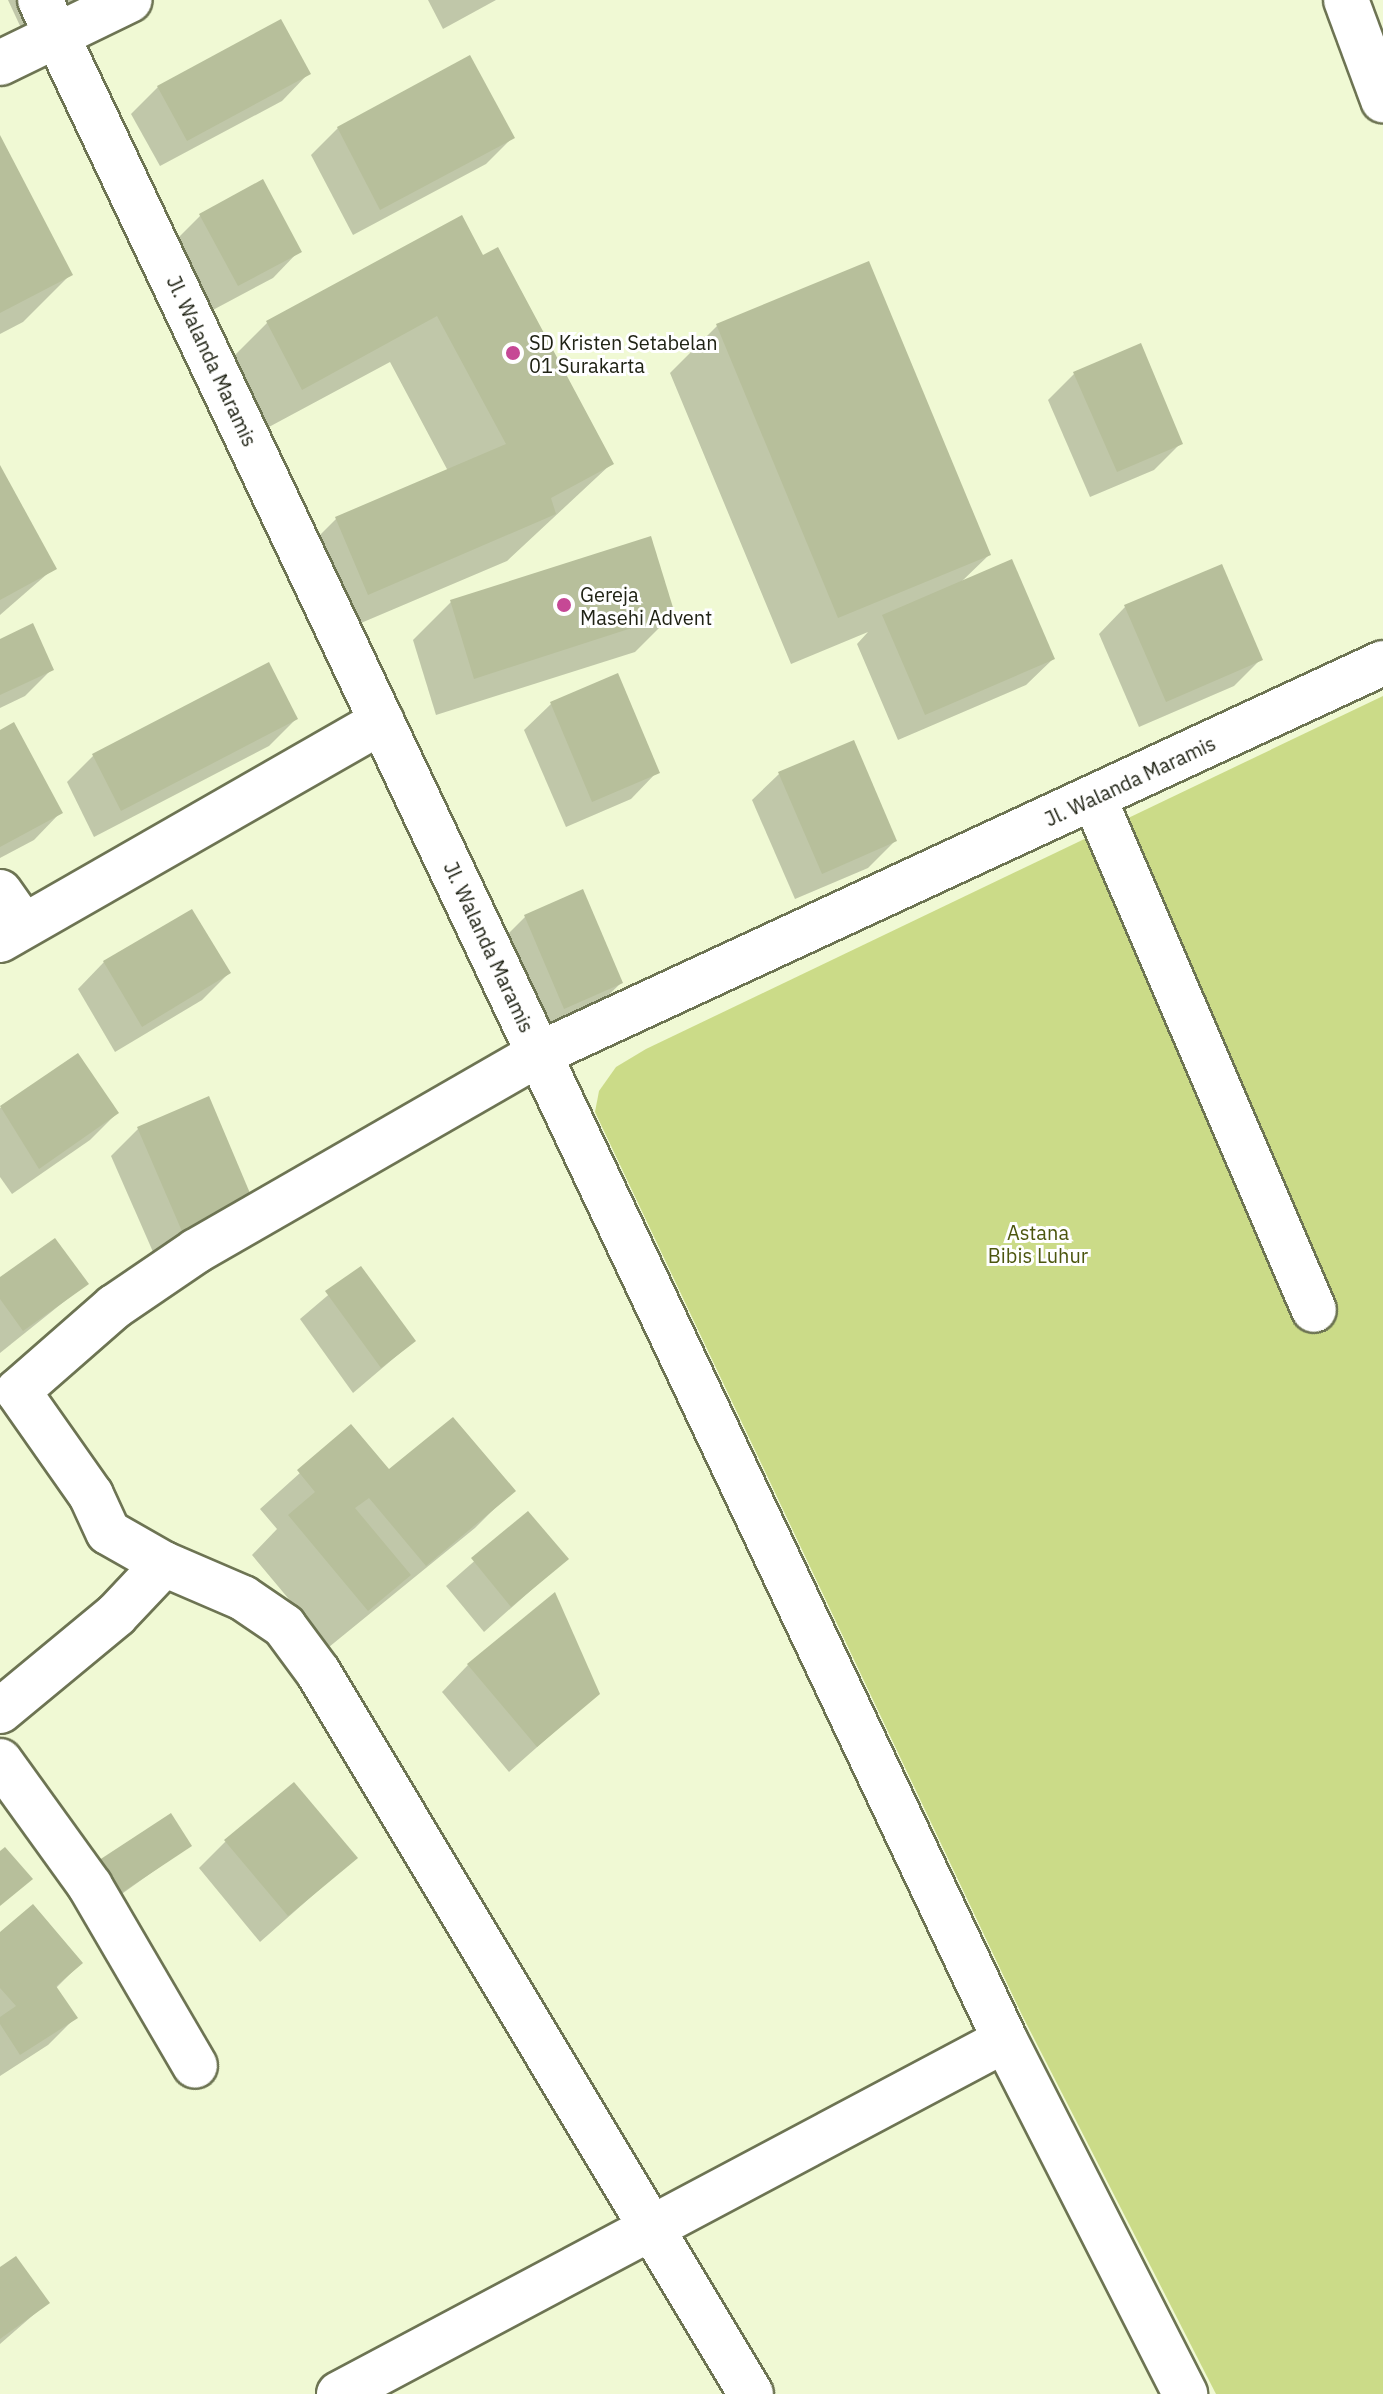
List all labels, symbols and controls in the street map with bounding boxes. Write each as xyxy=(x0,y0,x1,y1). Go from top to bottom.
street label: Jl. Walanda Maramis xyxy=(162,272,262,450)
place label: SD Kristen Setabelan 01 Surakarta xyxy=(529,330,718,377)
marker: SD Kristen Setabelan 01 Surakarta xyxy=(504,344,522,362)
place label: Gereja Masehi Advent xyxy=(580,582,712,629)
marker: Gereja Masehi Advent xyxy=(555,596,573,614)
street label: Jl. Walanda Maramis xyxy=(1041,731,1219,831)
street label: Jl. Walanda Maramis xyxy=(439,858,539,1036)
park label: Astana Bibis Luhur xyxy=(988,1221,1088,1268)

